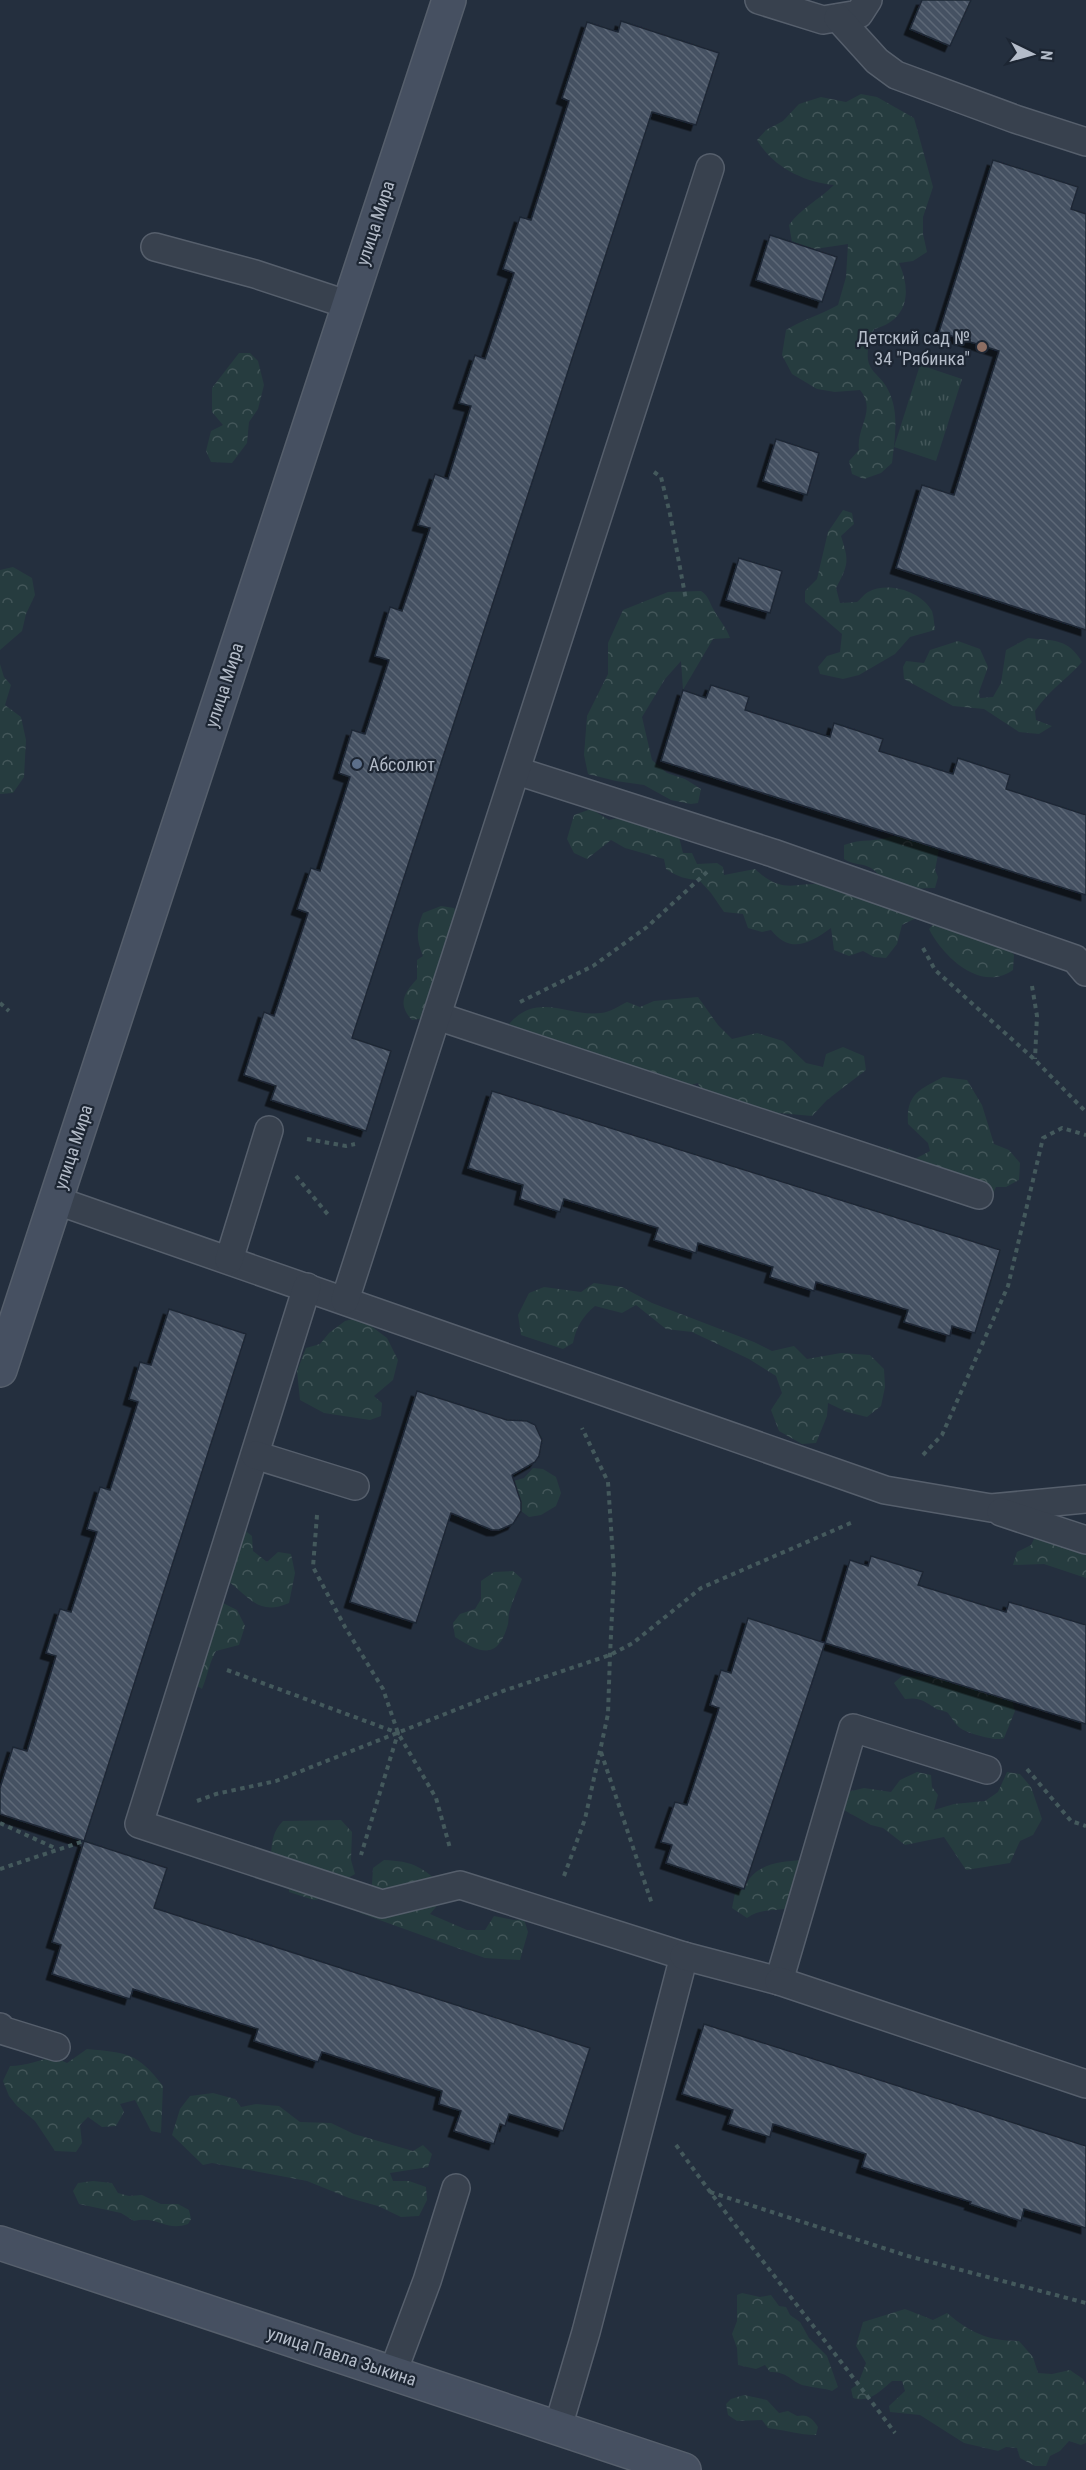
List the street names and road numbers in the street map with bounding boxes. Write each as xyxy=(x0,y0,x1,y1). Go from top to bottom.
street label: улица Мира xyxy=(351,178,399,268)
street label: улица Мира xyxy=(200,640,248,730)
street label: улица Мира xyxy=(49,1102,97,1192)
street label: улица Павла Зыкина xyxy=(265,2322,419,2390)

